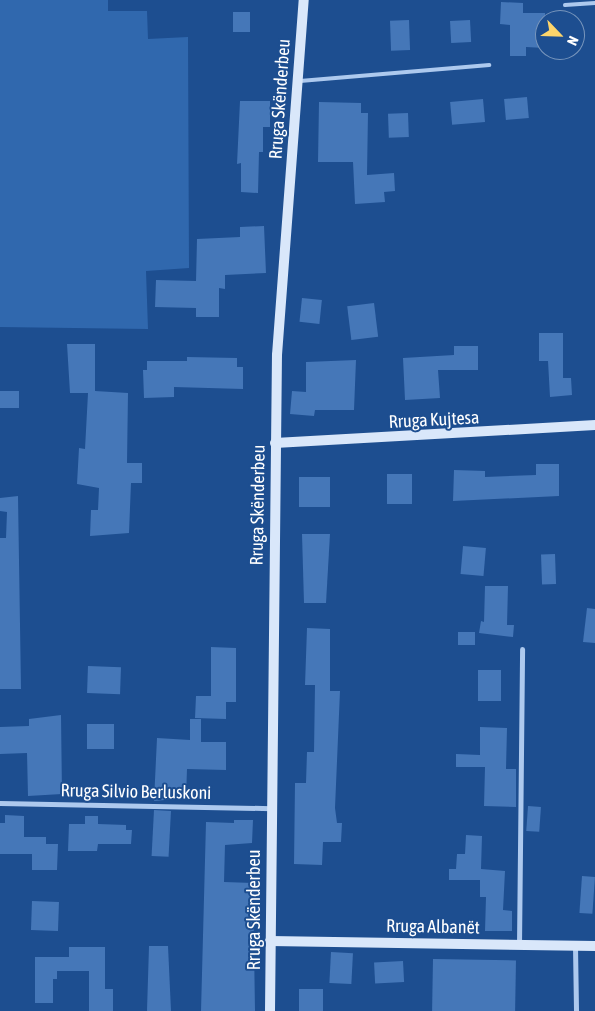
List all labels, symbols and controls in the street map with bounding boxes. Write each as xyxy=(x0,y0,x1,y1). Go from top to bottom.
north arrow xyxy=(535,10,585,60)
text: N xyxy=(564,34,582,48)
street label: Rruga Skënderbeu xyxy=(265,38,295,160)
street label: Rruga Kujtesa xyxy=(388,407,480,433)
street label: Rruga Skënderbeu xyxy=(246,444,270,566)
street label: Rruga Silvio Berluskoni xyxy=(60,780,212,804)
street label: Rruga Skënderbeu xyxy=(243,850,265,970)
street label: Rruga Albanët xyxy=(386,915,480,939)

